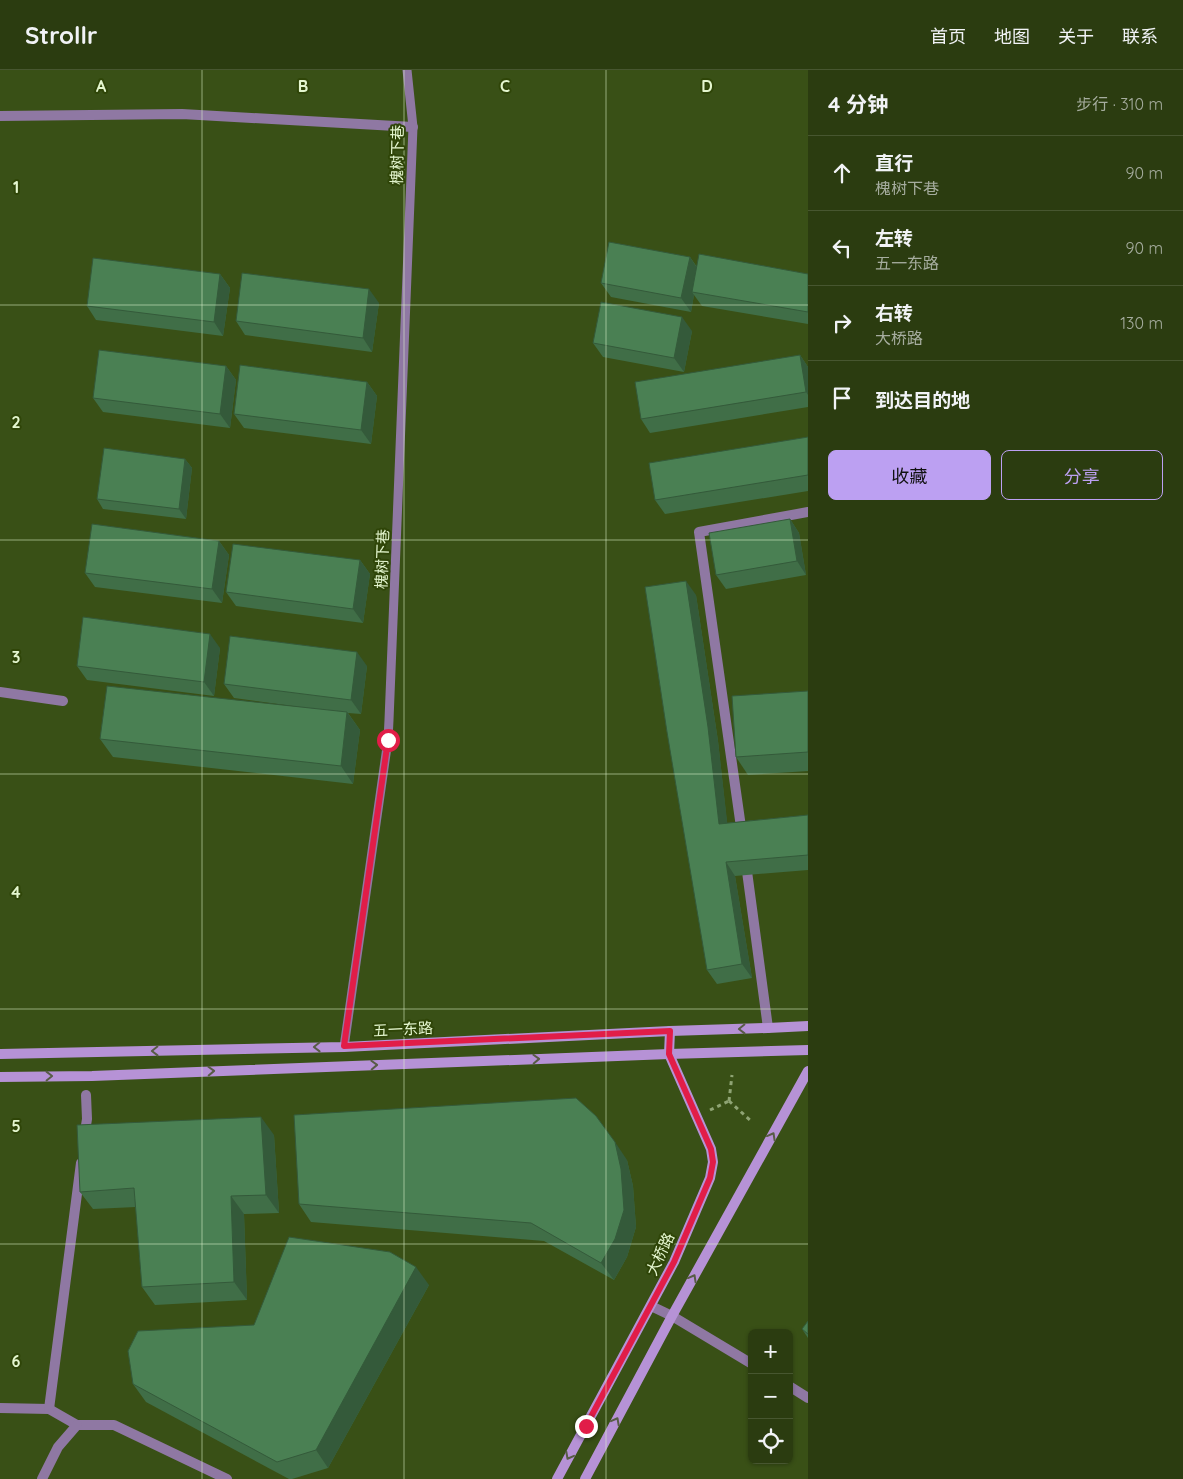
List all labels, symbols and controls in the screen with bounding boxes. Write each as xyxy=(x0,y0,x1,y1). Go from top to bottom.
text: Strollr xyxy=(25,20,97,50)
text: 首页 xyxy=(930,25,966,48)
text: 地图 xyxy=(994,25,1030,48)
text: 关于 xyxy=(1058,25,1094,48)
text: 联系 xyxy=(1122,25,1158,48)
text: A xyxy=(96,76,107,96)
text: B xyxy=(298,76,308,96)
text: C xyxy=(500,76,510,96)
text: D xyxy=(701,76,713,96)
text: 4 分钟 xyxy=(828,91,888,117)
text: 步行 · 310 m xyxy=(1076,94,1163,114)
street label: 槐树下巷 xyxy=(387,125,407,185)
text: 直行 xyxy=(875,151,913,175)
icon: ahead xyxy=(828,159,856,187)
text: 90 m xyxy=(1126,163,1163,183)
text: 1 xyxy=(13,177,19,197)
text: 槐树下巷 xyxy=(875,178,939,198)
text: 左转 xyxy=(875,226,913,250)
icon: left xyxy=(828,234,856,262)
text: 90 m xyxy=(1126,238,1163,258)
text: 五一东路 xyxy=(875,253,939,273)
text: 右转 xyxy=(875,301,913,325)
icon: right xyxy=(828,309,856,337)
text: 130 m xyxy=(1120,313,1163,333)
text: 大桥路 xyxy=(875,328,923,348)
icon: arrive xyxy=(828,384,856,412)
text: 到达目的地 xyxy=(875,388,970,412)
text: 2 xyxy=(11,412,21,432)
button: 收藏 xyxy=(828,450,991,500)
button: 分享 xyxy=(1001,450,1163,500)
street label: 槐树下巷 xyxy=(371,529,393,589)
text: 3 xyxy=(12,647,20,667)
route start xyxy=(377,729,400,752)
text: 4 xyxy=(11,882,21,902)
street label: 五一东路 xyxy=(373,1018,433,1040)
one-way arrow xyxy=(738,1024,746,1034)
one-way arrow xyxy=(313,1042,321,1052)
one-way arrow xyxy=(151,1045,159,1056)
one-way arrow xyxy=(532,1054,540,1064)
one-way arrow xyxy=(370,1060,378,1070)
one-way arrow xyxy=(208,1066,215,1076)
one-way arrow xyxy=(45,1071,53,1081)
text: 5 xyxy=(11,1116,21,1136)
one-way arrow xyxy=(766,1132,776,1141)
street label: 大桥路 xyxy=(642,1230,678,1278)
one-way arrow xyxy=(687,1274,697,1283)
map controls xyxy=(748,1329,793,1464)
button: + xyxy=(748,1329,793,1374)
text: 6 xyxy=(12,1351,21,1371)
button: − xyxy=(748,1374,793,1419)
route end xyxy=(575,1415,598,1438)
one-way arrow xyxy=(610,1417,620,1426)
button: locate xyxy=(748,1419,793,1464)
one-way arrow xyxy=(566,1451,576,1460)

